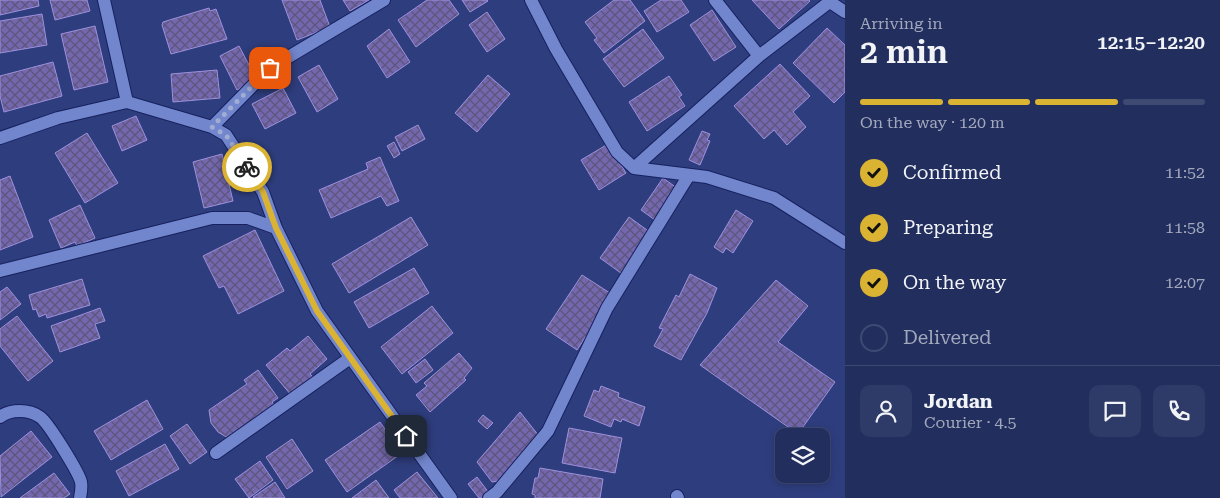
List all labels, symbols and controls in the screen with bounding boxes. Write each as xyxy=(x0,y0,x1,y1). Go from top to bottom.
text: Arriving in xyxy=(860,14,943,33)
text: 12:15–12:20 xyxy=(1097,31,1205,54)
text: 2 min xyxy=(860,33,948,71)
pin xyxy=(249,47,291,89)
icon: bag xyxy=(256,54,284,82)
text: On the way · 120 m xyxy=(860,113,1005,132)
courier xyxy=(222,142,272,192)
icon: bike xyxy=(233,153,261,181)
icon: check xyxy=(860,159,888,187)
text: Confirmed xyxy=(903,161,1001,184)
text: 11:52 xyxy=(1165,163,1205,182)
icon: check xyxy=(860,214,888,242)
text: Preparing xyxy=(903,216,993,239)
text: 11:58 xyxy=(1165,218,1205,237)
icon: check xyxy=(860,269,888,297)
text: On the way xyxy=(903,271,1006,294)
text: 12:07 xyxy=(1165,273,1205,292)
text: Delivered xyxy=(903,326,991,349)
button: person xyxy=(860,385,912,437)
button: chat xyxy=(1089,385,1141,437)
button: phone xyxy=(1153,385,1205,437)
text: Jordan xyxy=(924,390,993,413)
text: Courier · 4.5 xyxy=(924,413,1017,432)
pin xyxy=(385,415,427,457)
icon: home xyxy=(392,422,420,450)
map controls xyxy=(775,428,830,483)
button: layers xyxy=(775,428,830,483)

